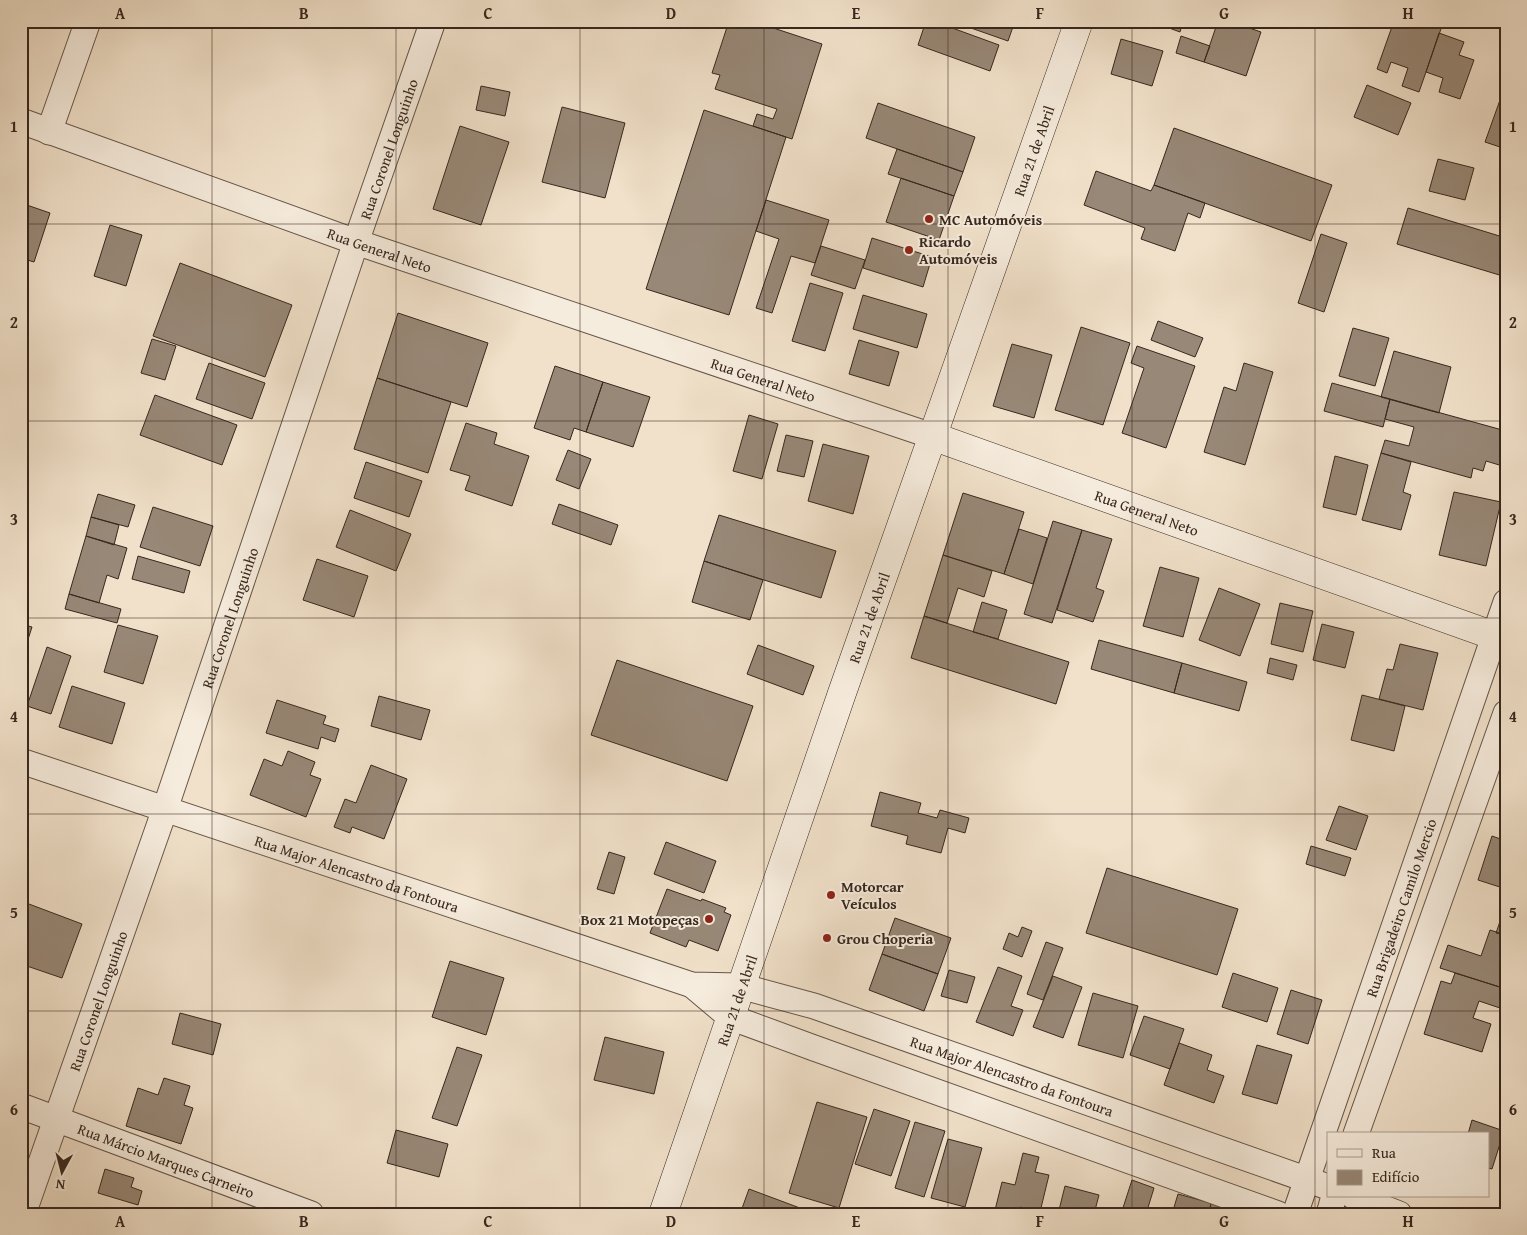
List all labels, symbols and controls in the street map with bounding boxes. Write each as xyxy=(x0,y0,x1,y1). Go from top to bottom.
text: A xyxy=(115,1,126,25)
text: B xyxy=(299,1,309,25)
text: C xyxy=(483,1,493,25)
text: D xyxy=(666,1,676,25)
text: E xyxy=(852,1,861,25)
text: F xyxy=(1036,1,1044,25)
text: G xyxy=(1219,1,1229,25)
text: H xyxy=(1402,1,1414,25)
street label: Rua Coronel Longuinho xyxy=(354,76,423,222)
street label: Rua 21 de Abril xyxy=(1008,102,1059,199)
text: 1 xyxy=(10,114,18,138)
text: 1 xyxy=(1509,114,1517,138)
place label: MC Automóveis xyxy=(939,209,1042,230)
marker: MC Automóveis xyxy=(923,213,935,225)
street label: Rua General Neto xyxy=(325,222,435,277)
place label: Ricardo Automóveis xyxy=(919,231,998,269)
marker: Ricardo Automóveis xyxy=(903,244,915,256)
text: 2 xyxy=(10,310,18,334)
text: 2 xyxy=(1509,310,1517,334)
street label: Rua General Neto xyxy=(708,352,819,407)
street label: Rua General Neto xyxy=(1092,484,1202,541)
text: 3 xyxy=(10,507,18,531)
text: 3 xyxy=(1509,507,1517,531)
street label: Rua Coronel Longuinho xyxy=(196,544,263,691)
street label: Rua 21 de Abril xyxy=(843,569,894,666)
text: 4 xyxy=(10,704,18,728)
text: 4 xyxy=(1509,704,1517,728)
street label: Rua Brigadeiro Camilo Mercio xyxy=(1360,815,1441,1000)
street label: Rua Major Alencastro da Fontoura xyxy=(252,829,462,917)
place label: Motorcar Veículos xyxy=(841,876,904,914)
marker: Motorcar Veículos xyxy=(825,889,837,901)
text: 5 xyxy=(10,900,18,924)
text: 5 xyxy=(1509,900,1517,924)
place label: Box 21 Motopeças xyxy=(580,909,699,930)
marker: Box 21 Motopeças xyxy=(703,913,715,925)
street label: Rua Coronel Longuinho xyxy=(63,927,132,1074)
place label: Grou Choperia xyxy=(837,928,933,949)
marker: Grou Choperia xyxy=(821,932,833,944)
street label: Rua 21 de Abril xyxy=(711,952,762,1049)
street label: Rua Major Alencastro da Fontoura xyxy=(908,1030,1116,1121)
text: 6 xyxy=(10,1097,18,1121)
text: 6 xyxy=(1509,1097,1517,1121)
street label: Rua Márcio Marques Carneiro xyxy=(75,1118,258,1203)
legend xyxy=(1327,1132,1490,1198)
text: Rua xyxy=(1372,1142,1396,1163)
north arrow xyxy=(38,1148,88,1198)
text: Edifício xyxy=(1372,1166,1420,1187)
text: N xyxy=(54,1174,66,1195)
text: A xyxy=(115,1209,126,1233)
text: B xyxy=(299,1209,309,1233)
text: C xyxy=(483,1209,493,1233)
text: D xyxy=(666,1209,676,1233)
text: E xyxy=(852,1209,861,1233)
text: F xyxy=(1036,1209,1044,1233)
text: G xyxy=(1219,1209,1229,1233)
text: H xyxy=(1402,1209,1414,1233)

